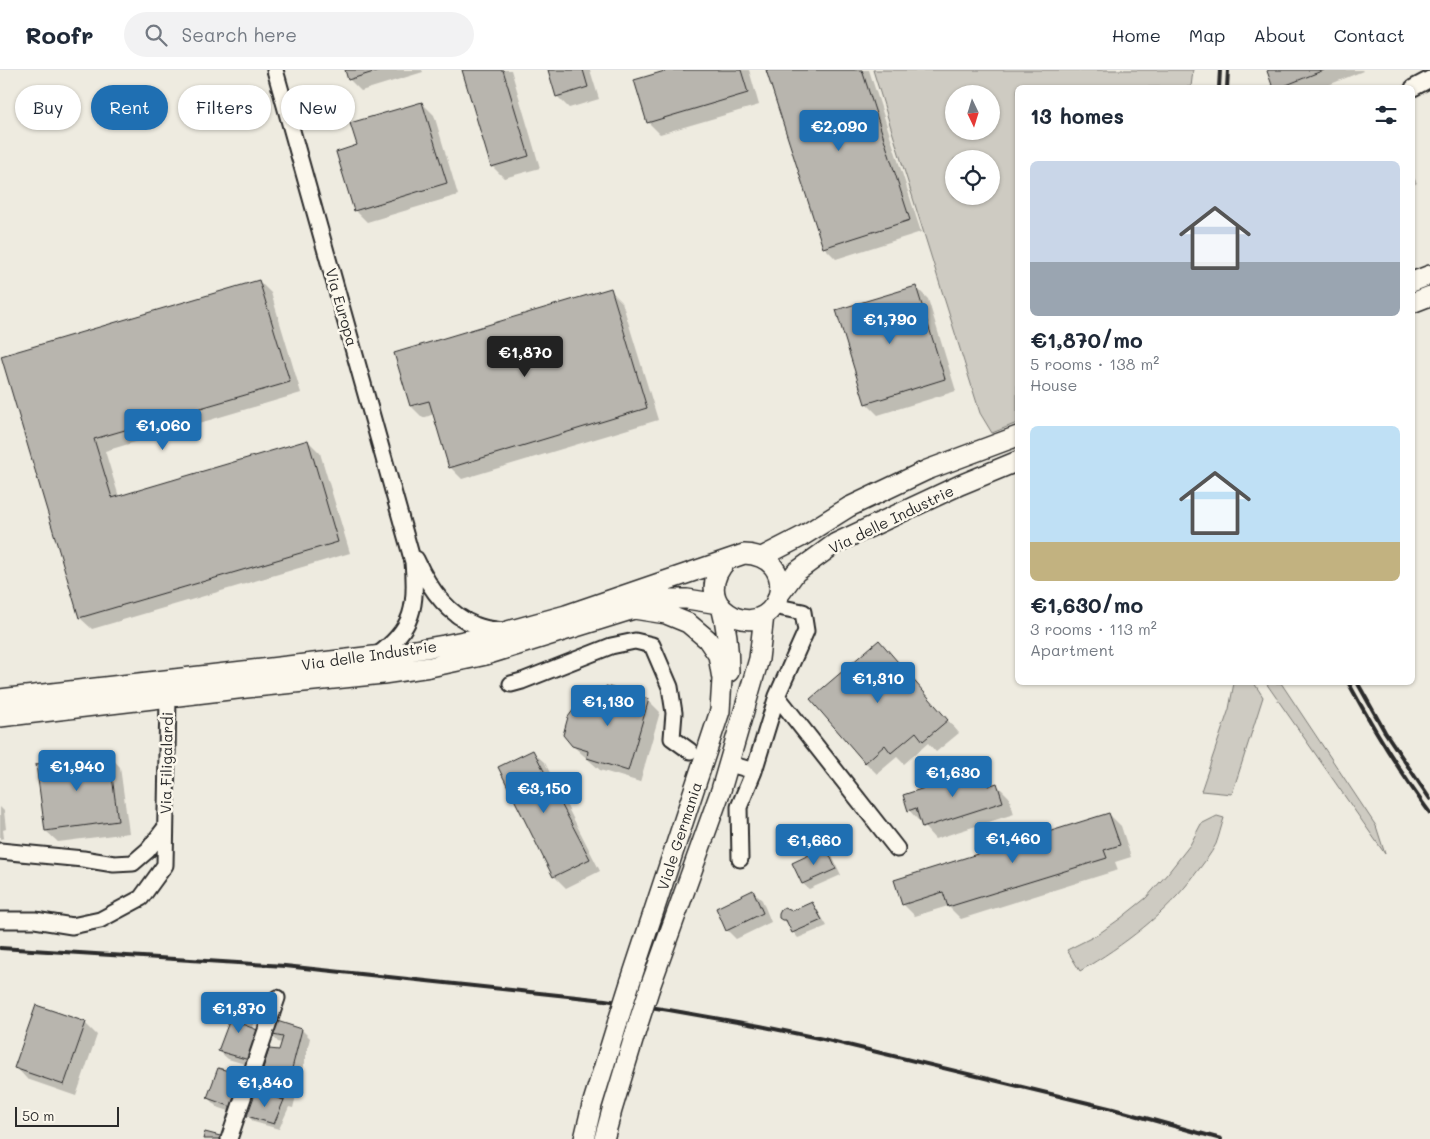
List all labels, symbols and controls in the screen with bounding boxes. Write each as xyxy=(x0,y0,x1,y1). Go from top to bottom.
search box xyxy=(124,12,474,57)
text: Roofr xyxy=(25,19,94,50)
icon: search xyxy=(142,21,170,49)
text: Search here xyxy=(182,22,297,47)
text: Home xyxy=(1112,23,1161,47)
text: Map xyxy=(1189,23,1225,47)
text: About xyxy=(1253,23,1306,47)
text: Contact xyxy=(1334,23,1405,47)
chip: Buy xyxy=(15,85,81,130)
chip: Rent xyxy=(91,85,168,130)
chip: Filters xyxy=(178,85,271,130)
chip: New xyxy=(281,85,355,130)
north arrow xyxy=(945,85,1000,140)
map controls xyxy=(945,85,1000,205)
icon: filters xyxy=(1372,101,1400,129)
text: 13 homes xyxy=(1030,102,1124,129)
pin: €2,090 xyxy=(798,109,880,152)
text: €2,090 xyxy=(810,115,868,136)
button: locate xyxy=(945,150,1000,205)
icon: home xyxy=(1170,193,1260,283)
street label: Via Europa xyxy=(321,266,363,348)
pin: €1,790 xyxy=(849,302,931,345)
text: €1,790 xyxy=(863,308,917,329)
text: €1,870/mo xyxy=(1030,326,1143,353)
pin: €1,870 xyxy=(484,336,566,378)
text: €1,870 xyxy=(498,341,552,362)
text: 5 rooms · 138 m² xyxy=(1030,353,1159,374)
text: House xyxy=(1030,374,1077,395)
pin: €1,060 xyxy=(122,408,204,451)
text: €1,060 xyxy=(135,414,191,435)
icon: home xyxy=(1170,458,1260,548)
street label: Via delle Industrie xyxy=(825,480,957,558)
text: €1,630/mo xyxy=(1030,591,1143,618)
text: 3 rooms · 113 m² xyxy=(1030,618,1157,639)
street label: Via delle Industrie xyxy=(300,636,438,674)
text: Apartment xyxy=(1030,639,1115,660)
pin: €1,310 xyxy=(837,662,919,704)
text: €1,310 xyxy=(852,667,904,688)
pin: €1,130 xyxy=(567,684,649,727)
text: €1,130 xyxy=(582,690,634,711)
street label: Via Filigalardi xyxy=(155,712,177,814)
pin: €1,940 xyxy=(36,750,118,792)
text: €1,940 xyxy=(49,755,105,776)
pin: €1,630 xyxy=(912,756,994,798)
text: €1,630 xyxy=(926,761,980,782)
pin: €3,150 xyxy=(503,772,585,814)
text: €3,150 xyxy=(517,777,571,798)
street label: Viale Germania xyxy=(652,779,706,893)
pin: €1,460 xyxy=(972,822,1054,864)
pin: €1,660 xyxy=(773,824,855,866)
text: €1,460 xyxy=(985,827,1041,848)
text: €1,660 xyxy=(787,829,841,850)
pin: €1,370 xyxy=(198,992,280,1034)
text: €1,370 xyxy=(212,997,266,1018)
pin: €1,840 xyxy=(224,1066,306,1108)
text: €1,840 xyxy=(237,1071,293,1092)
scale bar xyxy=(15,1104,119,1127)
text: 50 m xyxy=(22,1106,54,1125)

